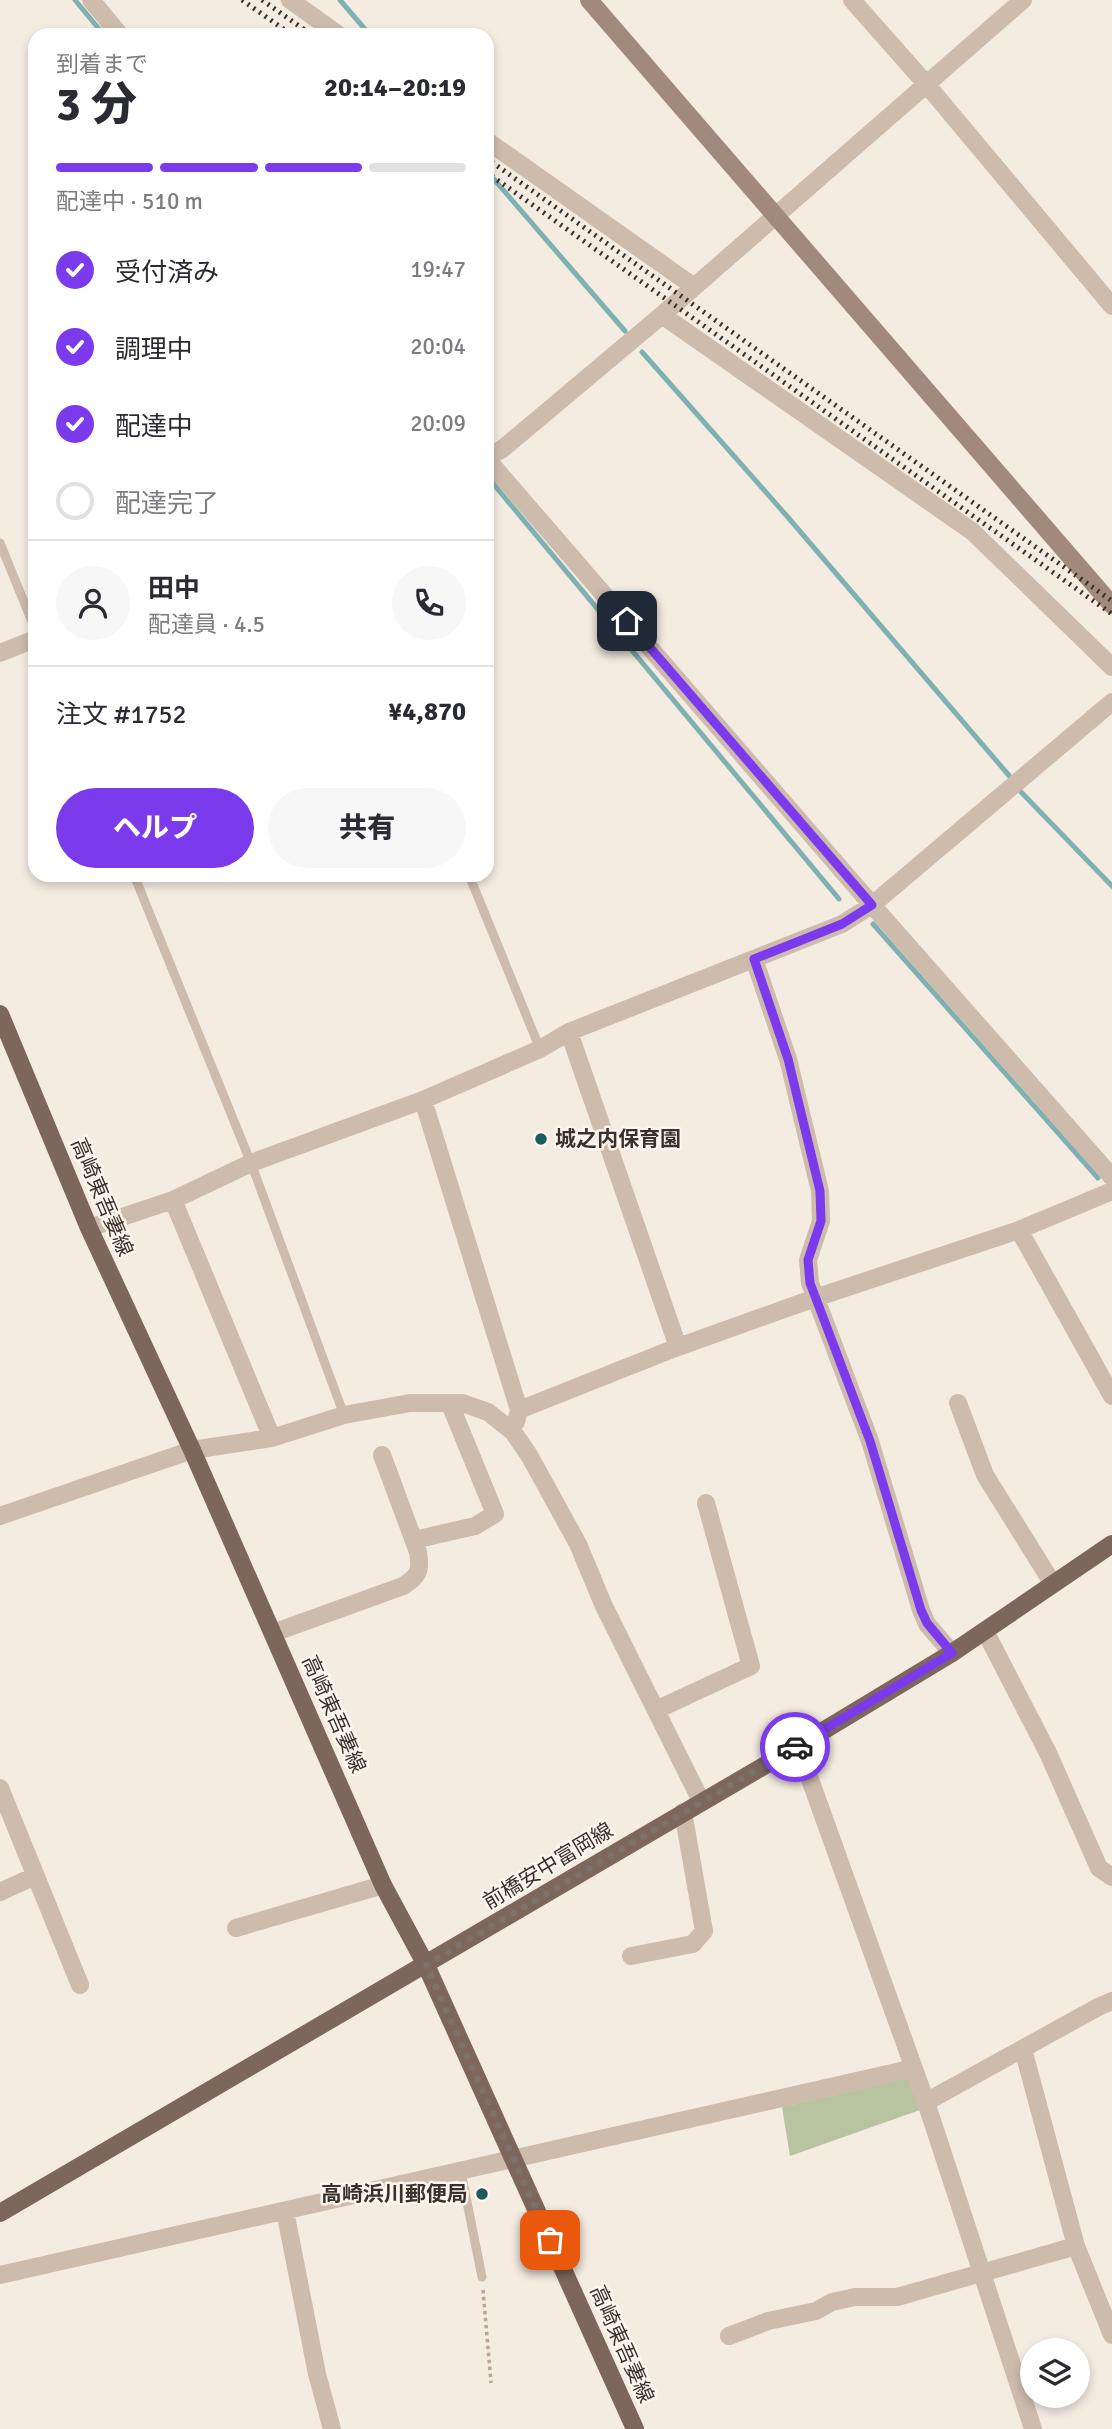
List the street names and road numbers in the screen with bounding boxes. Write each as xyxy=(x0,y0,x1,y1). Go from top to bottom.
street label: 高崎東吾妻線 xyxy=(65,1134,139,1260)
street label: 高崎東吾妻線 xyxy=(296,1651,372,1777)
street label: 前橋安中富岡線 xyxy=(478,1817,618,1915)
street label: 高崎東吾妻線 xyxy=(584,2281,660,2407)

